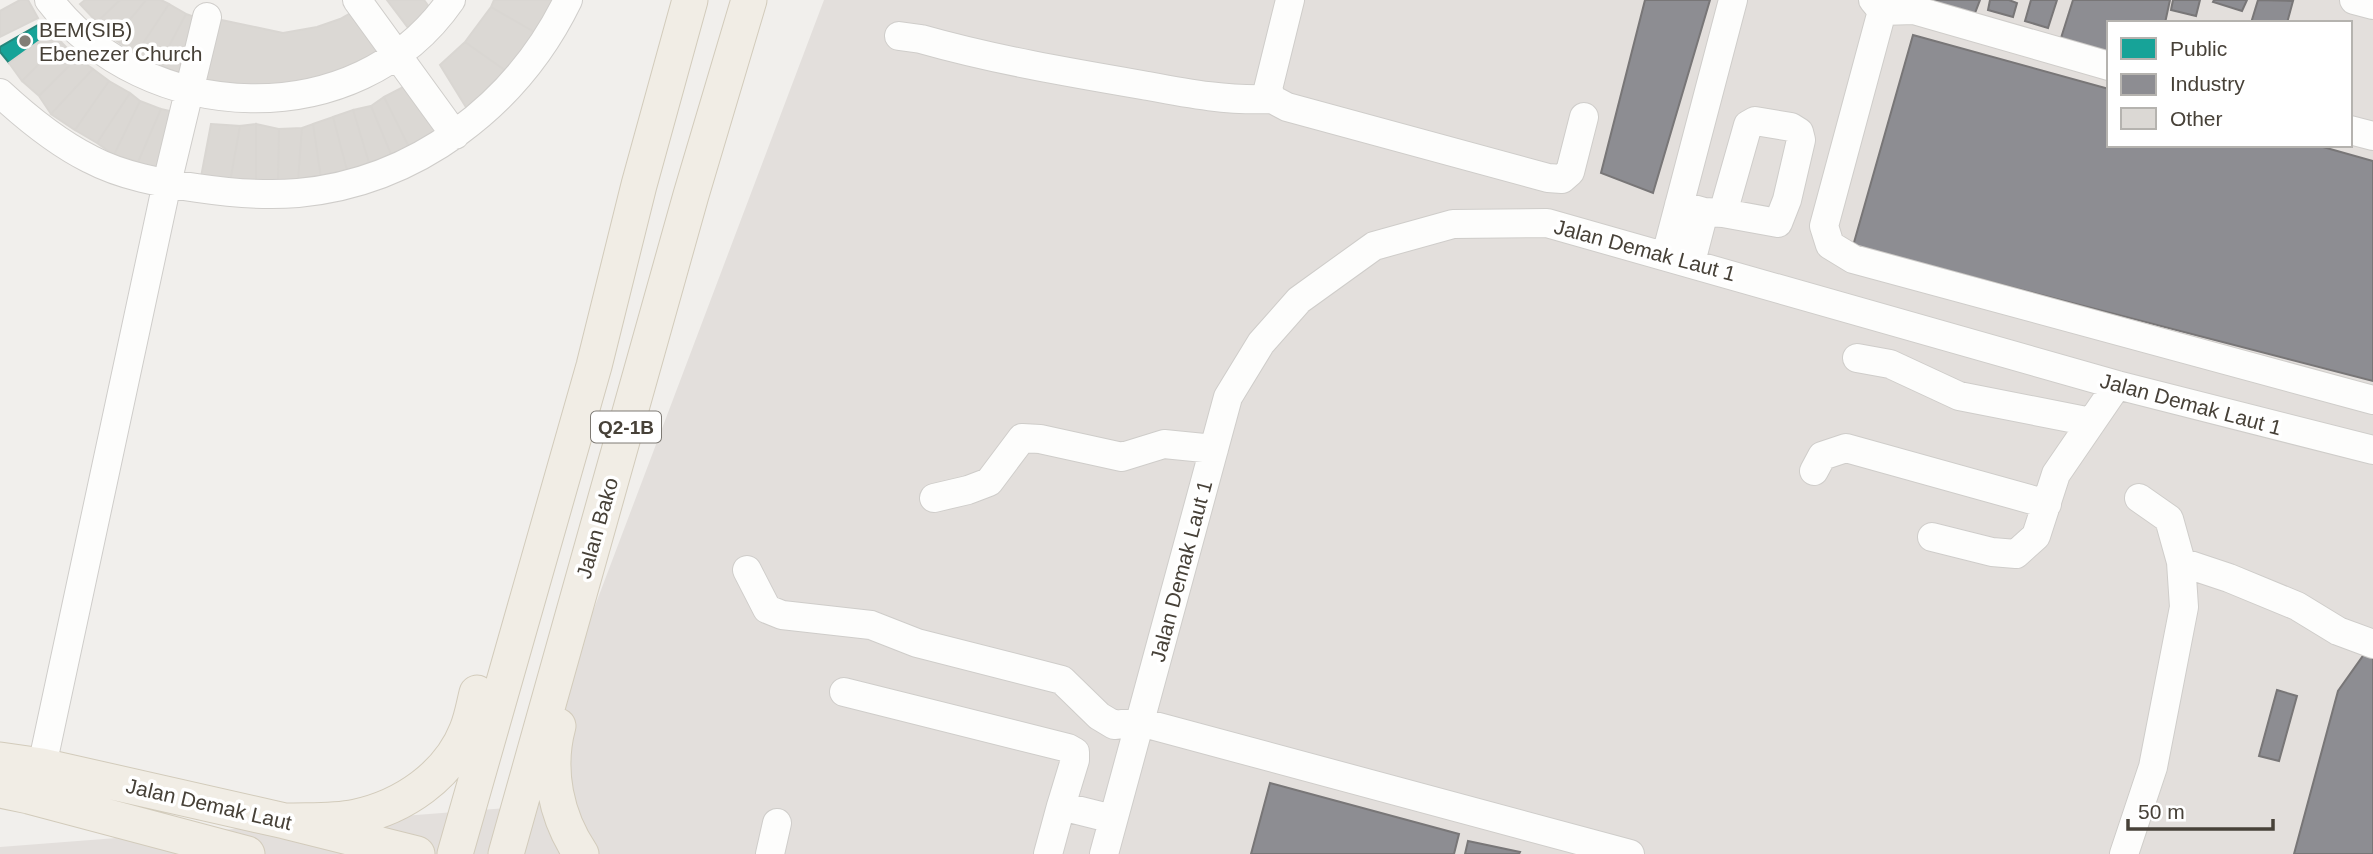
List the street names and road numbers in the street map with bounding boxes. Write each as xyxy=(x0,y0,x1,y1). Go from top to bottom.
street label: Jalan Demak Laut 1 xyxy=(1552,215,1738,285)
street label: Jalan Demak Laut 1 xyxy=(2098,369,2284,439)
road number: Q2-1B xyxy=(591,412,661,442)
street label: Jalan Bako xyxy=(572,475,622,581)
street label: Jalan Demak Laut 1 xyxy=(1146,478,1216,664)
street label: Jalan Demak Laut xyxy=(124,774,294,834)

